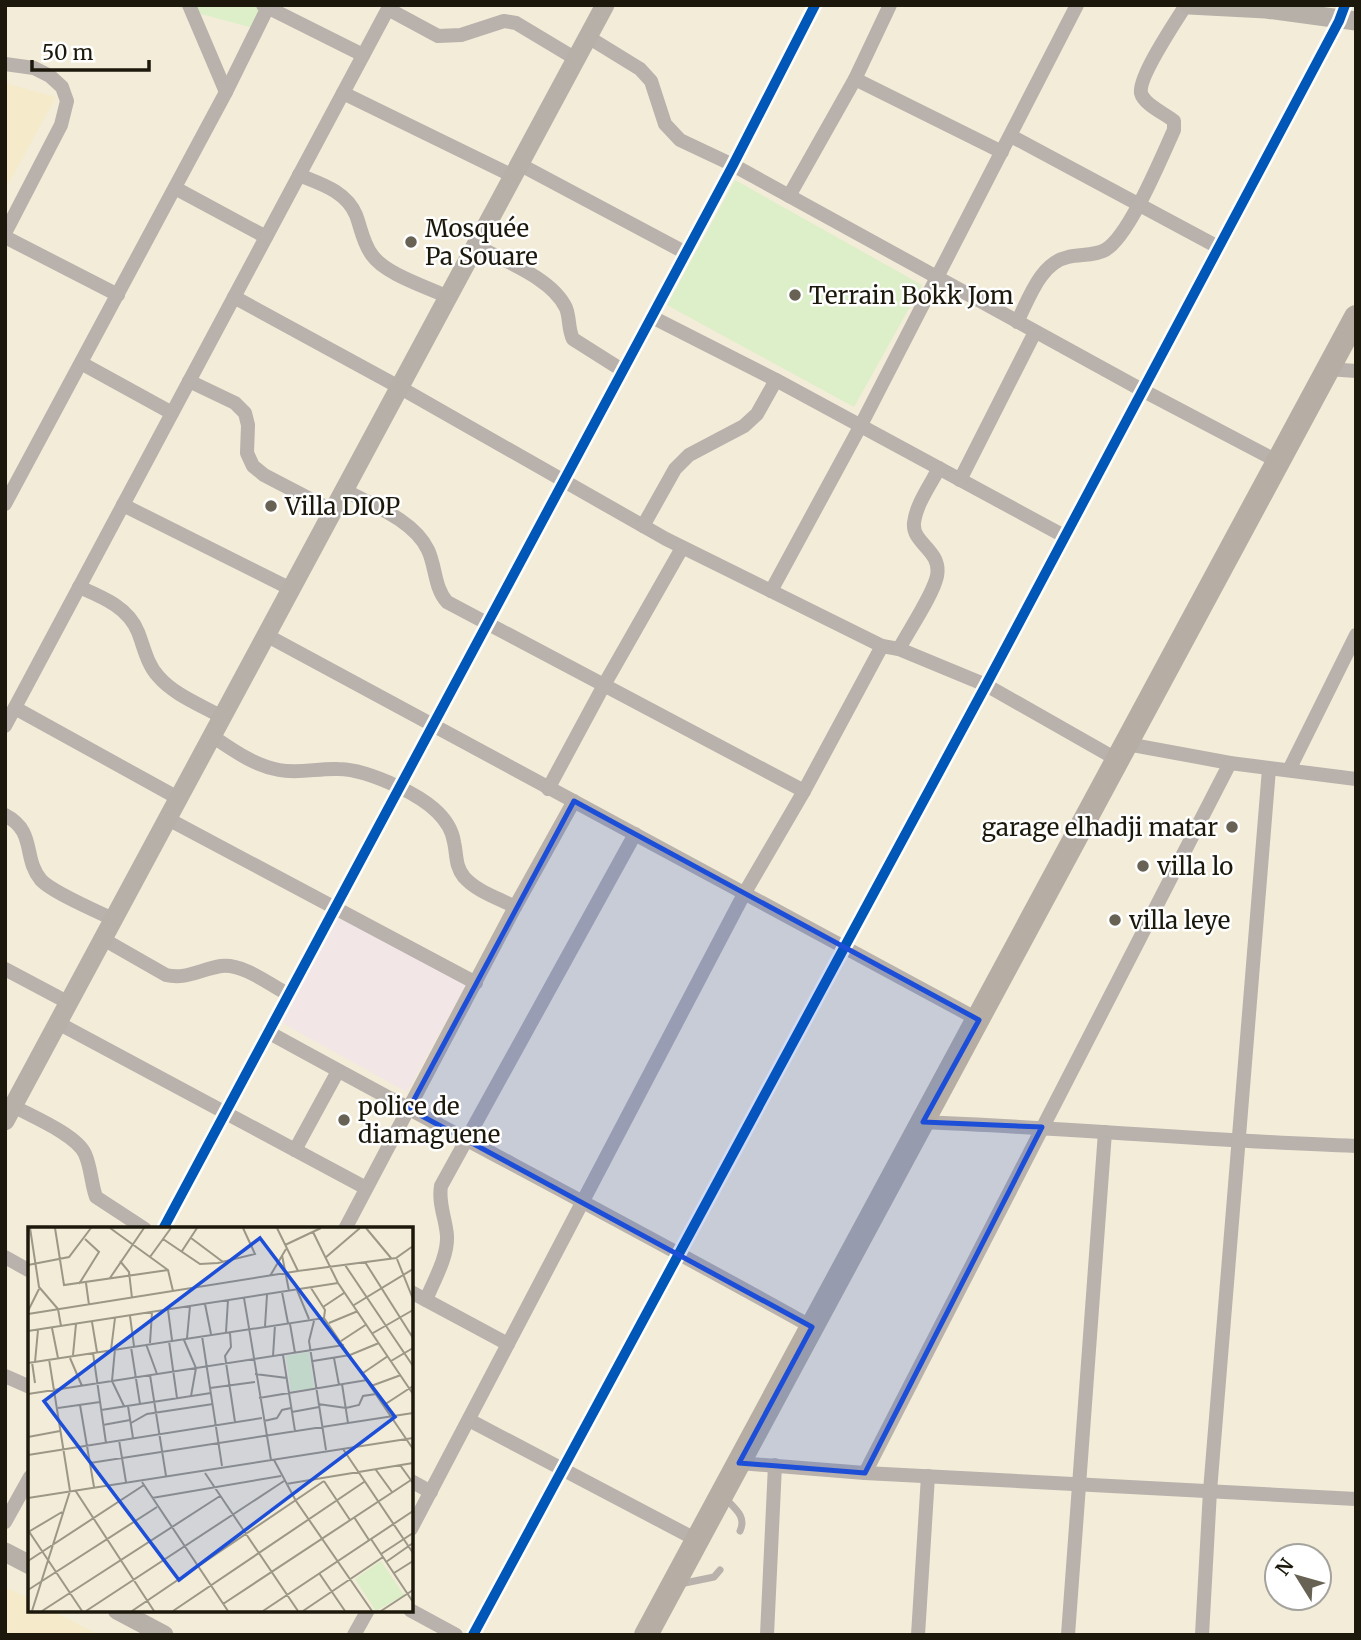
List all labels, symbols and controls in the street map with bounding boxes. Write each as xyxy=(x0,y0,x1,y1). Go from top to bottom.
scale bar xyxy=(32,28,149,72)
text: 50 m xyxy=(42,39,93,66)
place label: Mosquée Pa Souare xyxy=(425,213,538,272)
marker: Mosquée Pa Souare xyxy=(403,234,419,250)
place label: Terrain Bokk Jom xyxy=(809,280,1014,311)
marker: Terrain Bokk Jom xyxy=(787,287,803,303)
place label: Villa DIOP xyxy=(284,491,400,522)
marker: Villa DIOP xyxy=(263,498,279,514)
place label: garage elhadji matar xyxy=(982,812,1218,843)
marker: garage elhadji matar xyxy=(1224,819,1240,835)
place label: villa lo xyxy=(1156,851,1233,882)
marker: villa lo xyxy=(1135,858,1151,874)
place label: villa leye xyxy=(1128,905,1230,936)
marker: villa leye xyxy=(1107,912,1123,928)
place label: police de diamaguene xyxy=(358,1091,500,1150)
marker: police de diamaguene xyxy=(336,1112,352,1128)
inset map xyxy=(28,1227,413,1612)
north arrow xyxy=(1263,1542,1333,1612)
text: N xyxy=(1270,1554,1299,1580)

